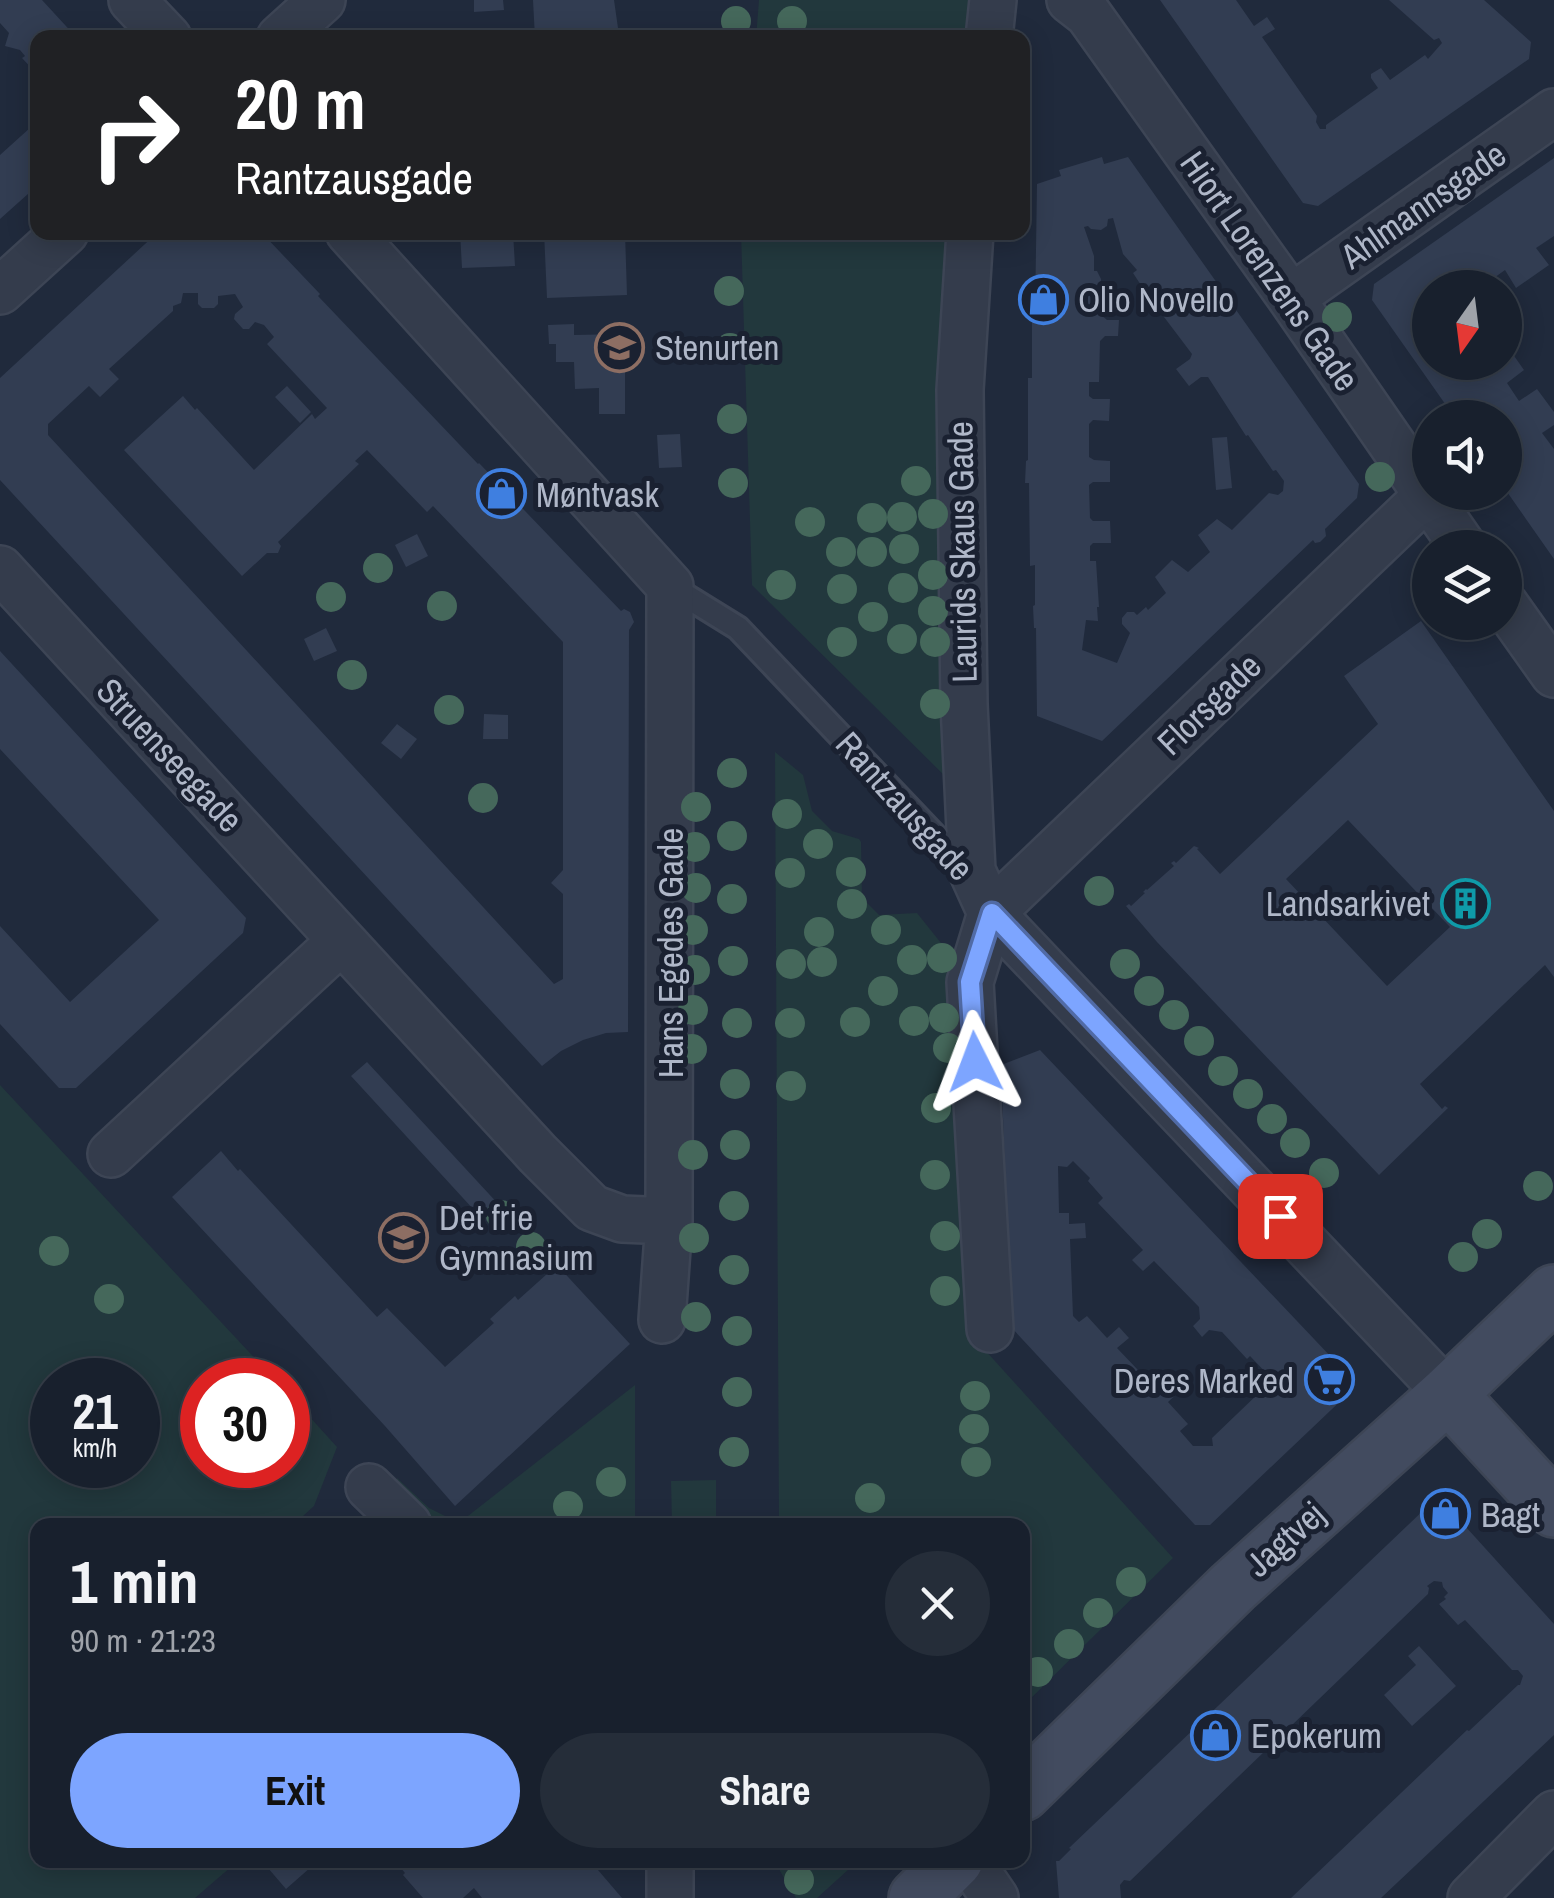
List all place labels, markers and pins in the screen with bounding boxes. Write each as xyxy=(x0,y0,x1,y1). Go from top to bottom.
shop icon: Olio Novello xyxy=(1017,273,1069,325)
place label: Olio Novello xyxy=(1078,276,1234,323)
school or university icon: Stenurten xyxy=(594,321,646,373)
place label: Stenurten xyxy=(655,324,779,371)
shop icon: Møntvask xyxy=(475,468,527,520)
place label: Møntvask xyxy=(536,471,659,518)
building icon: Landsarkivet xyxy=(1439,877,1491,929)
place label: Landsarkivet xyxy=(1266,880,1430,927)
pin xyxy=(1238,1174,1323,1259)
place label: Det frie Gymnasium xyxy=(439,1194,594,1281)
school or university icon: Det frie Gymnasium xyxy=(378,1211,430,1263)
supermarket icon: Deres Marked xyxy=(1303,1354,1355,1406)
place label: Deres Marked xyxy=(1114,1357,1294,1404)
shop icon: Bagt xyxy=(1420,1488,1472,1540)
place label: Bagt xyxy=(1481,1491,1540,1538)
shop icon: Epokerum xyxy=(1190,1709,1242,1761)
place label: Epokerum xyxy=(1251,1712,1382,1759)

